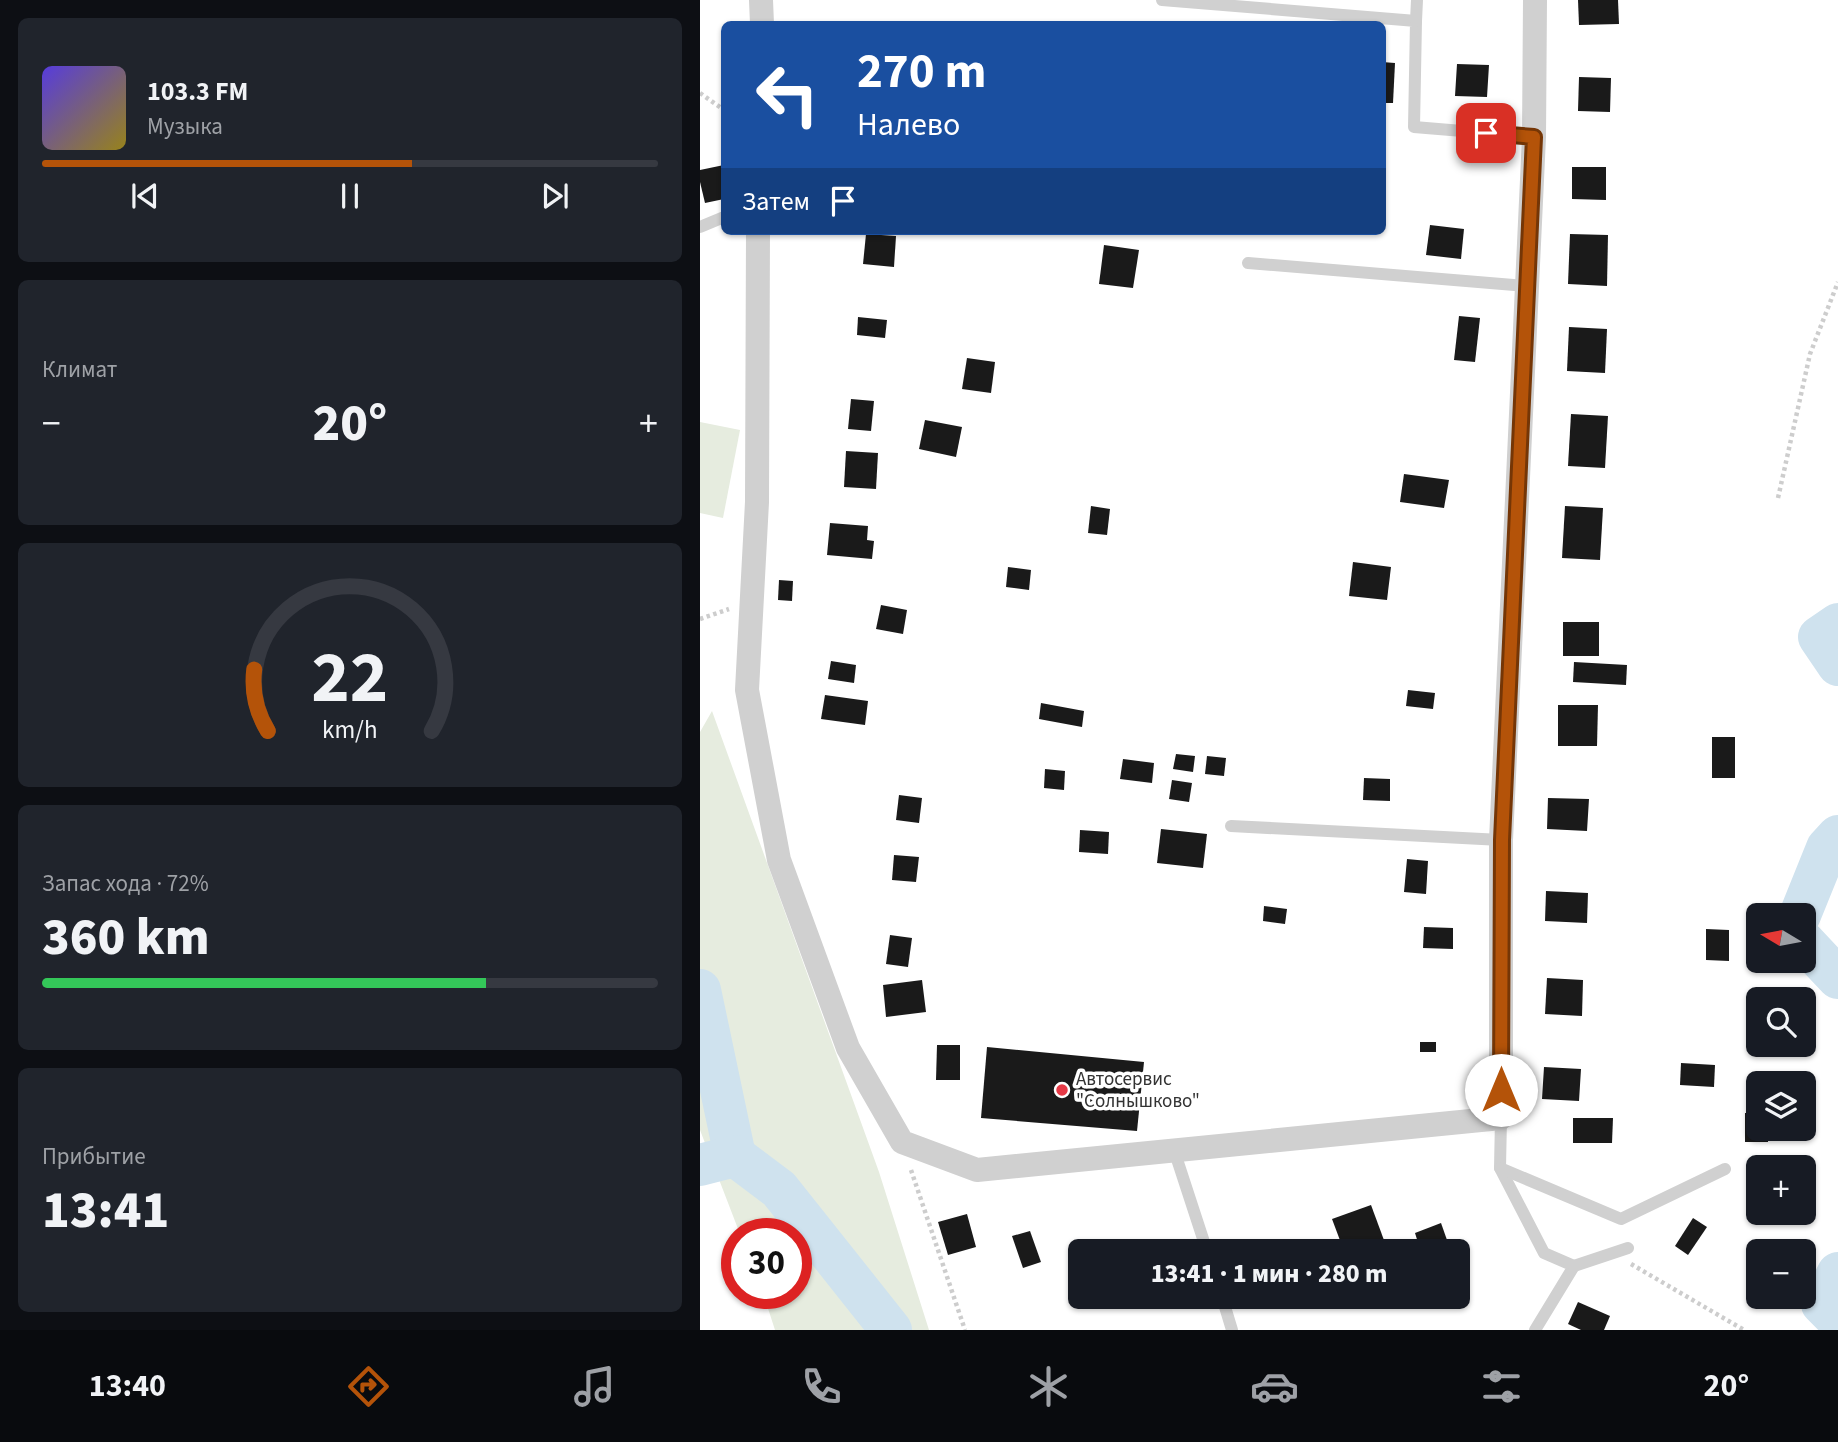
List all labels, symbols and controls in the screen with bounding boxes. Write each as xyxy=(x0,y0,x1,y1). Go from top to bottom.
text: 270 m xyxy=(857,37,986,107)
icon: left xyxy=(742,49,833,140)
text: 103.3 FM xyxy=(147,73,248,110)
text: Налево xyxy=(857,102,960,148)
pin xyxy=(1456,103,1516,163)
text: Музыка xyxy=(147,110,223,143)
icon: arrive xyxy=(1467,114,1505,152)
icon: previous xyxy=(126,177,164,215)
icon: pause xyxy=(331,177,369,215)
icon: next xyxy=(536,177,574,215)
icon: arrive xyxy=(824,182,862,220)
text: Затем xyxy=(742,183,810,220)
text: Климат xyxy=(42,353,117,386)
text: 20° xyxy=(313,387,387,461)
text: − xyxy=(42,397,61,451)
text: + xyxy=(639,397,658,451)
text: 22 xyxy=(312,626,388,730)
text: km/h xyxy=(322,712,378,748)
text: Запас хода · 72% xyxy=(42,867,209,900)
text: 360 km xyxy=(42,901,210,975)
north arrow xyxy=(1746,903,1816,973)
map controls xyxy=(1746,903,1816,1309)
button: search xyxy=(1746,987,1816,1057)
position arrow xyxy=(1464,1053,1538,1127)
place label: Автосервис "Солнышково" xyxy=(1076,1066,1200,1115)
button: layers xyxy=(1746,1071,1816,1141)
marker: Автосервис "Солнышково" xyxy=(1054,1082,1070,1098)
text: Прибытие xyxy=(42,1140,146,1173)
button: + xyxy=(1746,1155,1816,1225)
text: 13:41 xyxy=(42,1174,169,1248)
speed limit sign: 30 xyxy=(721,1218,812,1309)
button: − xyxy=(1746,1239,1816,1309)
text: 13:41 · 1 мин · 280 m xyxy=(1151,1255,1387,1292)
icon: directions xyxy=(344,1362,393,1411)
icon: music xyxy=(570,1362,619,1411)
icon: phone xyxy=(797,1362,846,1411)
icon: climate xyxy=(1024,1362,1073,1411)
icon: car xyxy=(1250,1362,1299,1411)
icon: filters xyxy=(1477,1362,1526,1411)
text: 13:40 xyxy=(89,1363,166,1409)
text: 20° xyxy=(1704,1363,1749,1409)

